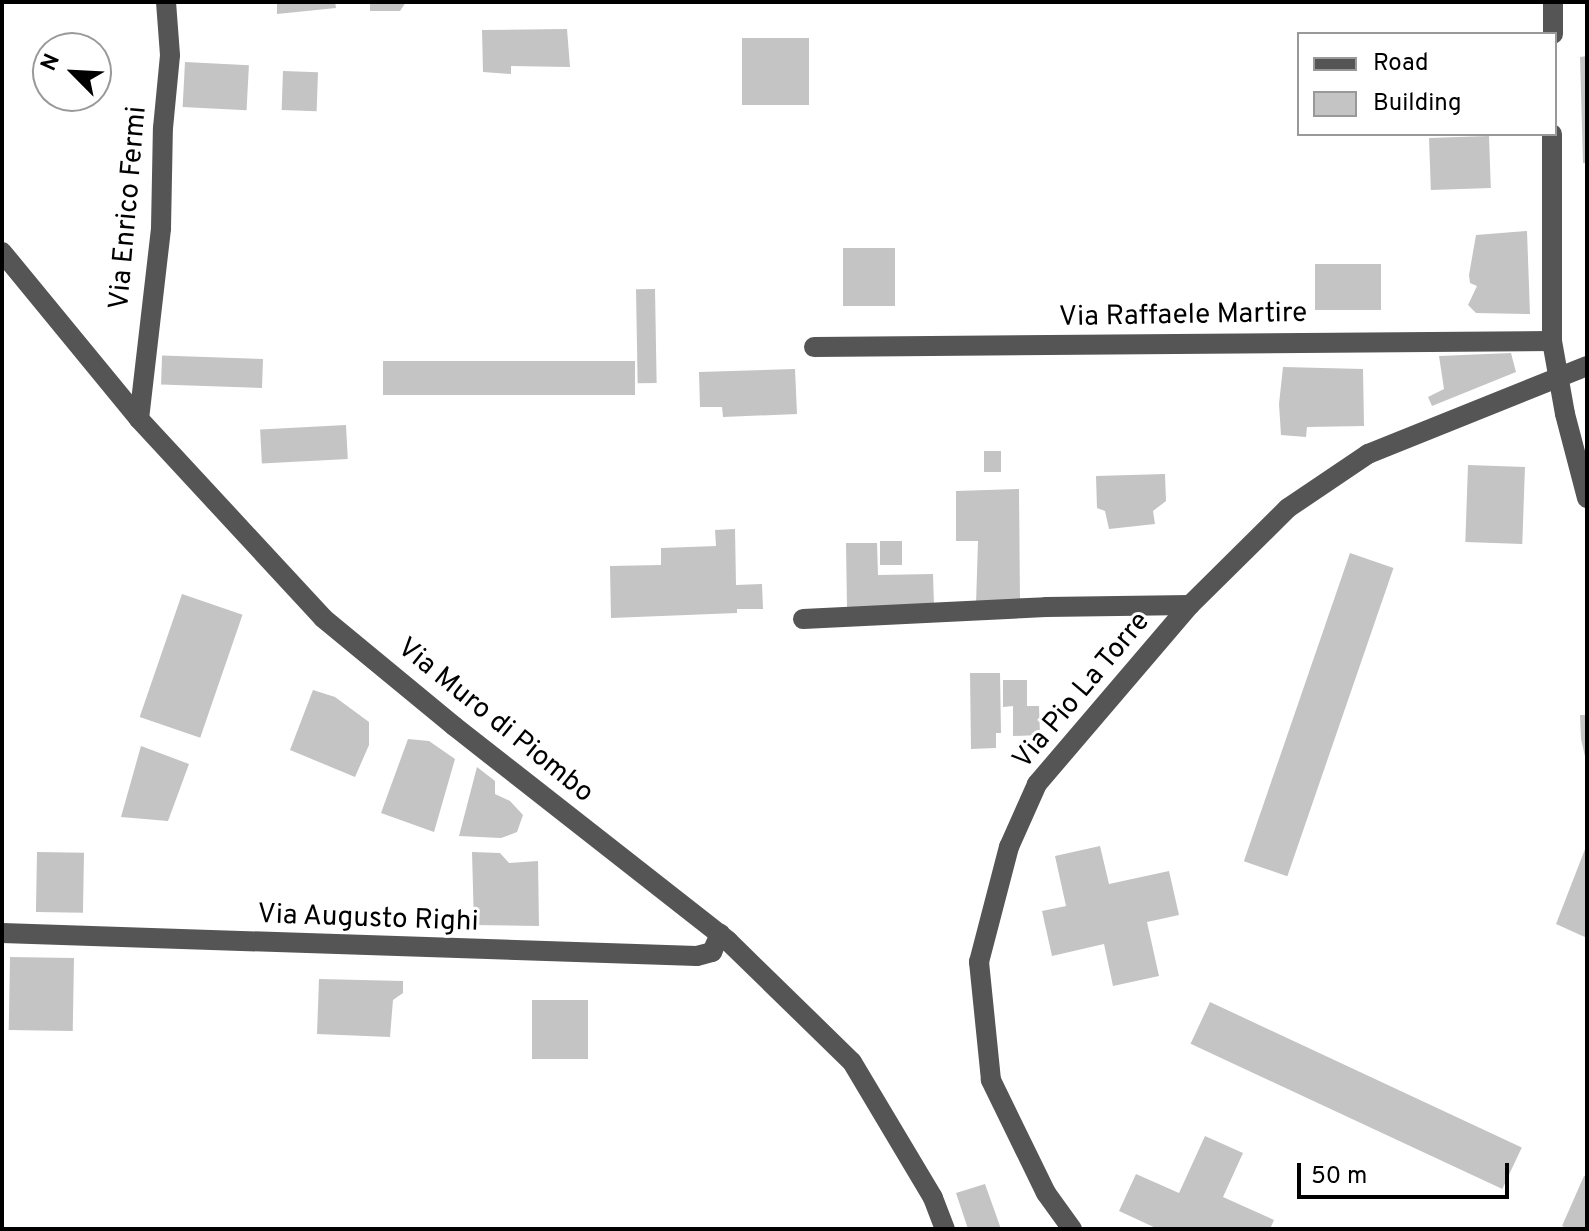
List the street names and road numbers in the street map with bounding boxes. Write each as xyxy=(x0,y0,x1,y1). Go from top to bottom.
street label: Via Enrico Fermi xyxy=(103,105,155,311)
street label: Via Raffaele Martire xyxy=(1059,297,1307,335)
street label: Via Pio La Torre xyxy=(1006,605,1158,777)
street label: Via Muro di Piombo xyxy=(390,632,600,810)
street label: Via Augusto Righi xyxy=(256,898,480,940)

